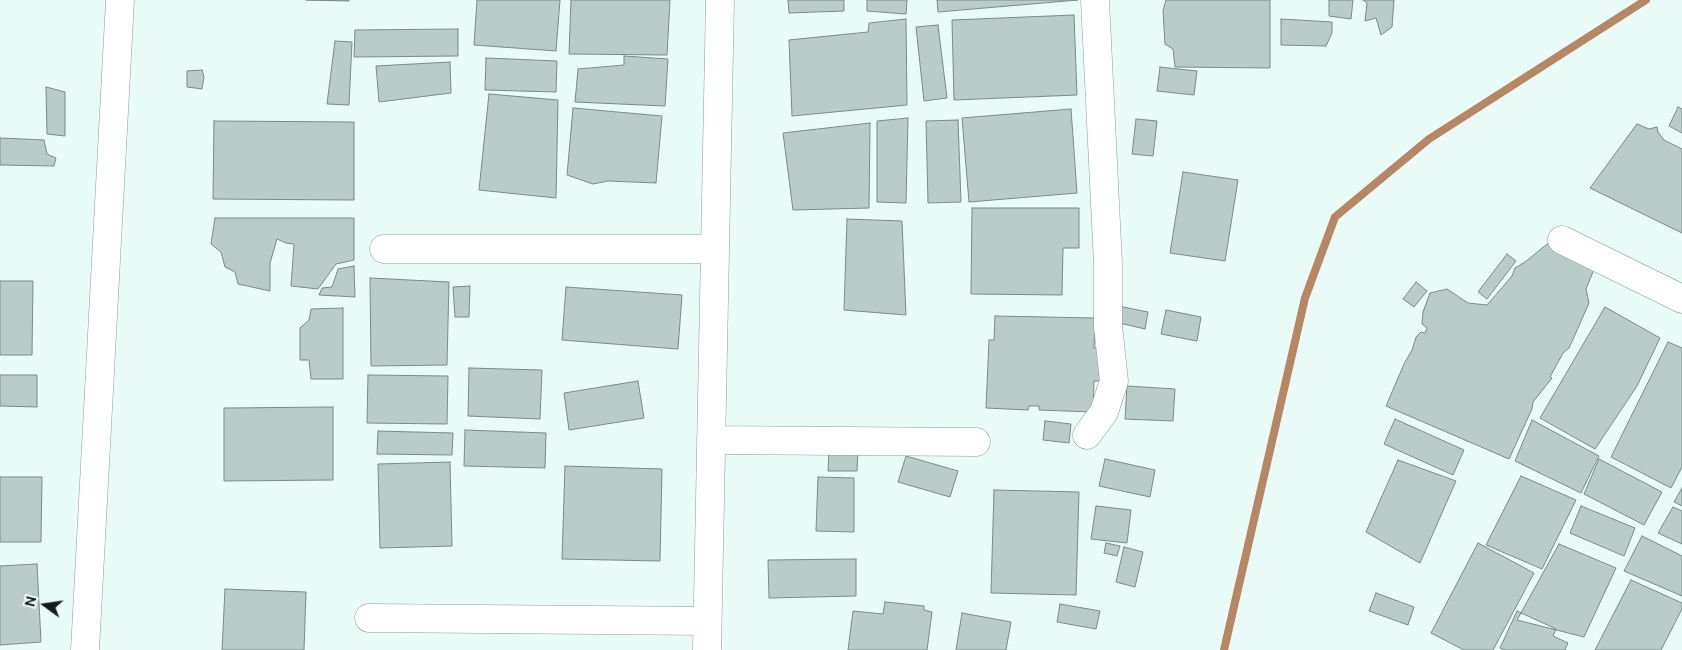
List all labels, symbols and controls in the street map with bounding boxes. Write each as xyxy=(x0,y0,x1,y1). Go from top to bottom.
north arrow xyxy=(20,580,70,630)
text: N xyxy=(21,594,39,608)

